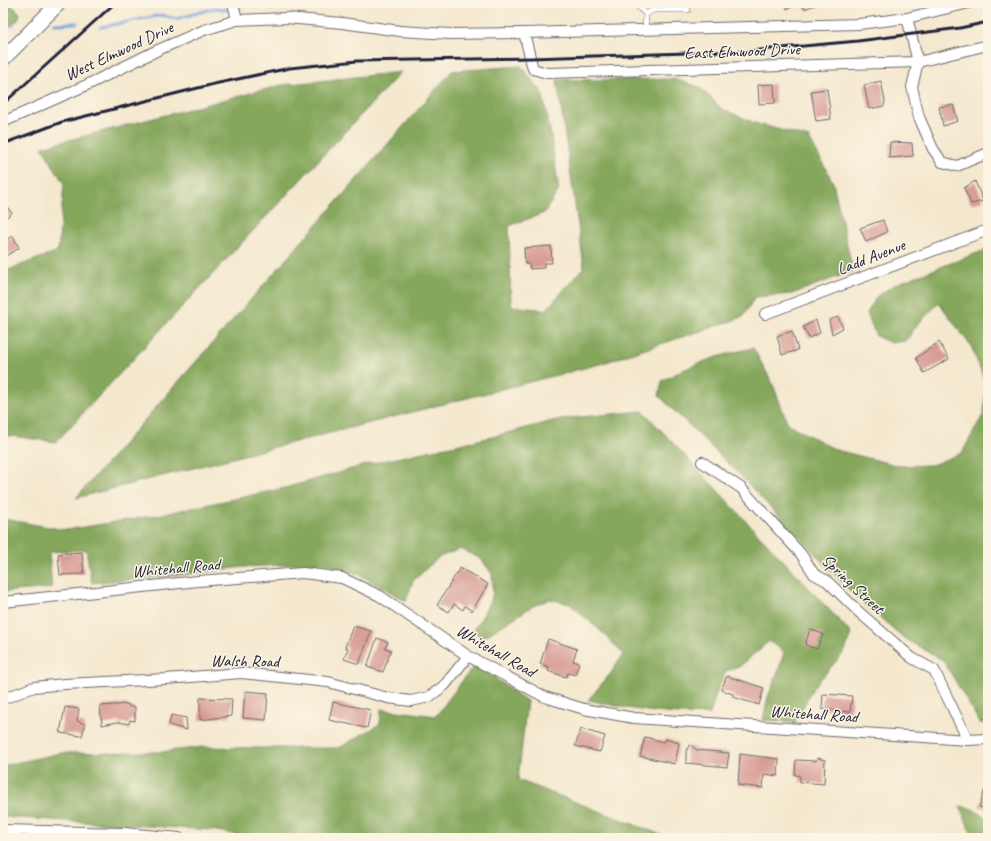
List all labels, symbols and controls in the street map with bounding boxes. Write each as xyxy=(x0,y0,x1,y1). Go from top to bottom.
street label: West Elmwood Drive xyxy=(62,16,178,85)
street label: East Elmwood Drive xyxy=(684,38,802,64)
street label: Ladd Avenue xyxy=(834,234,909,280)
street label: Spring Street xyxy=(817,550,891,620)
street label: Whitehall Road xyxy=(131,554,223,582)
street label: Whitehall Road xyxy=(453,620,541,683)
street label: Walsh Road xyxy=(211,650,282,672)
street label: Whitehall Road xyxy=(769,700,861,728)

